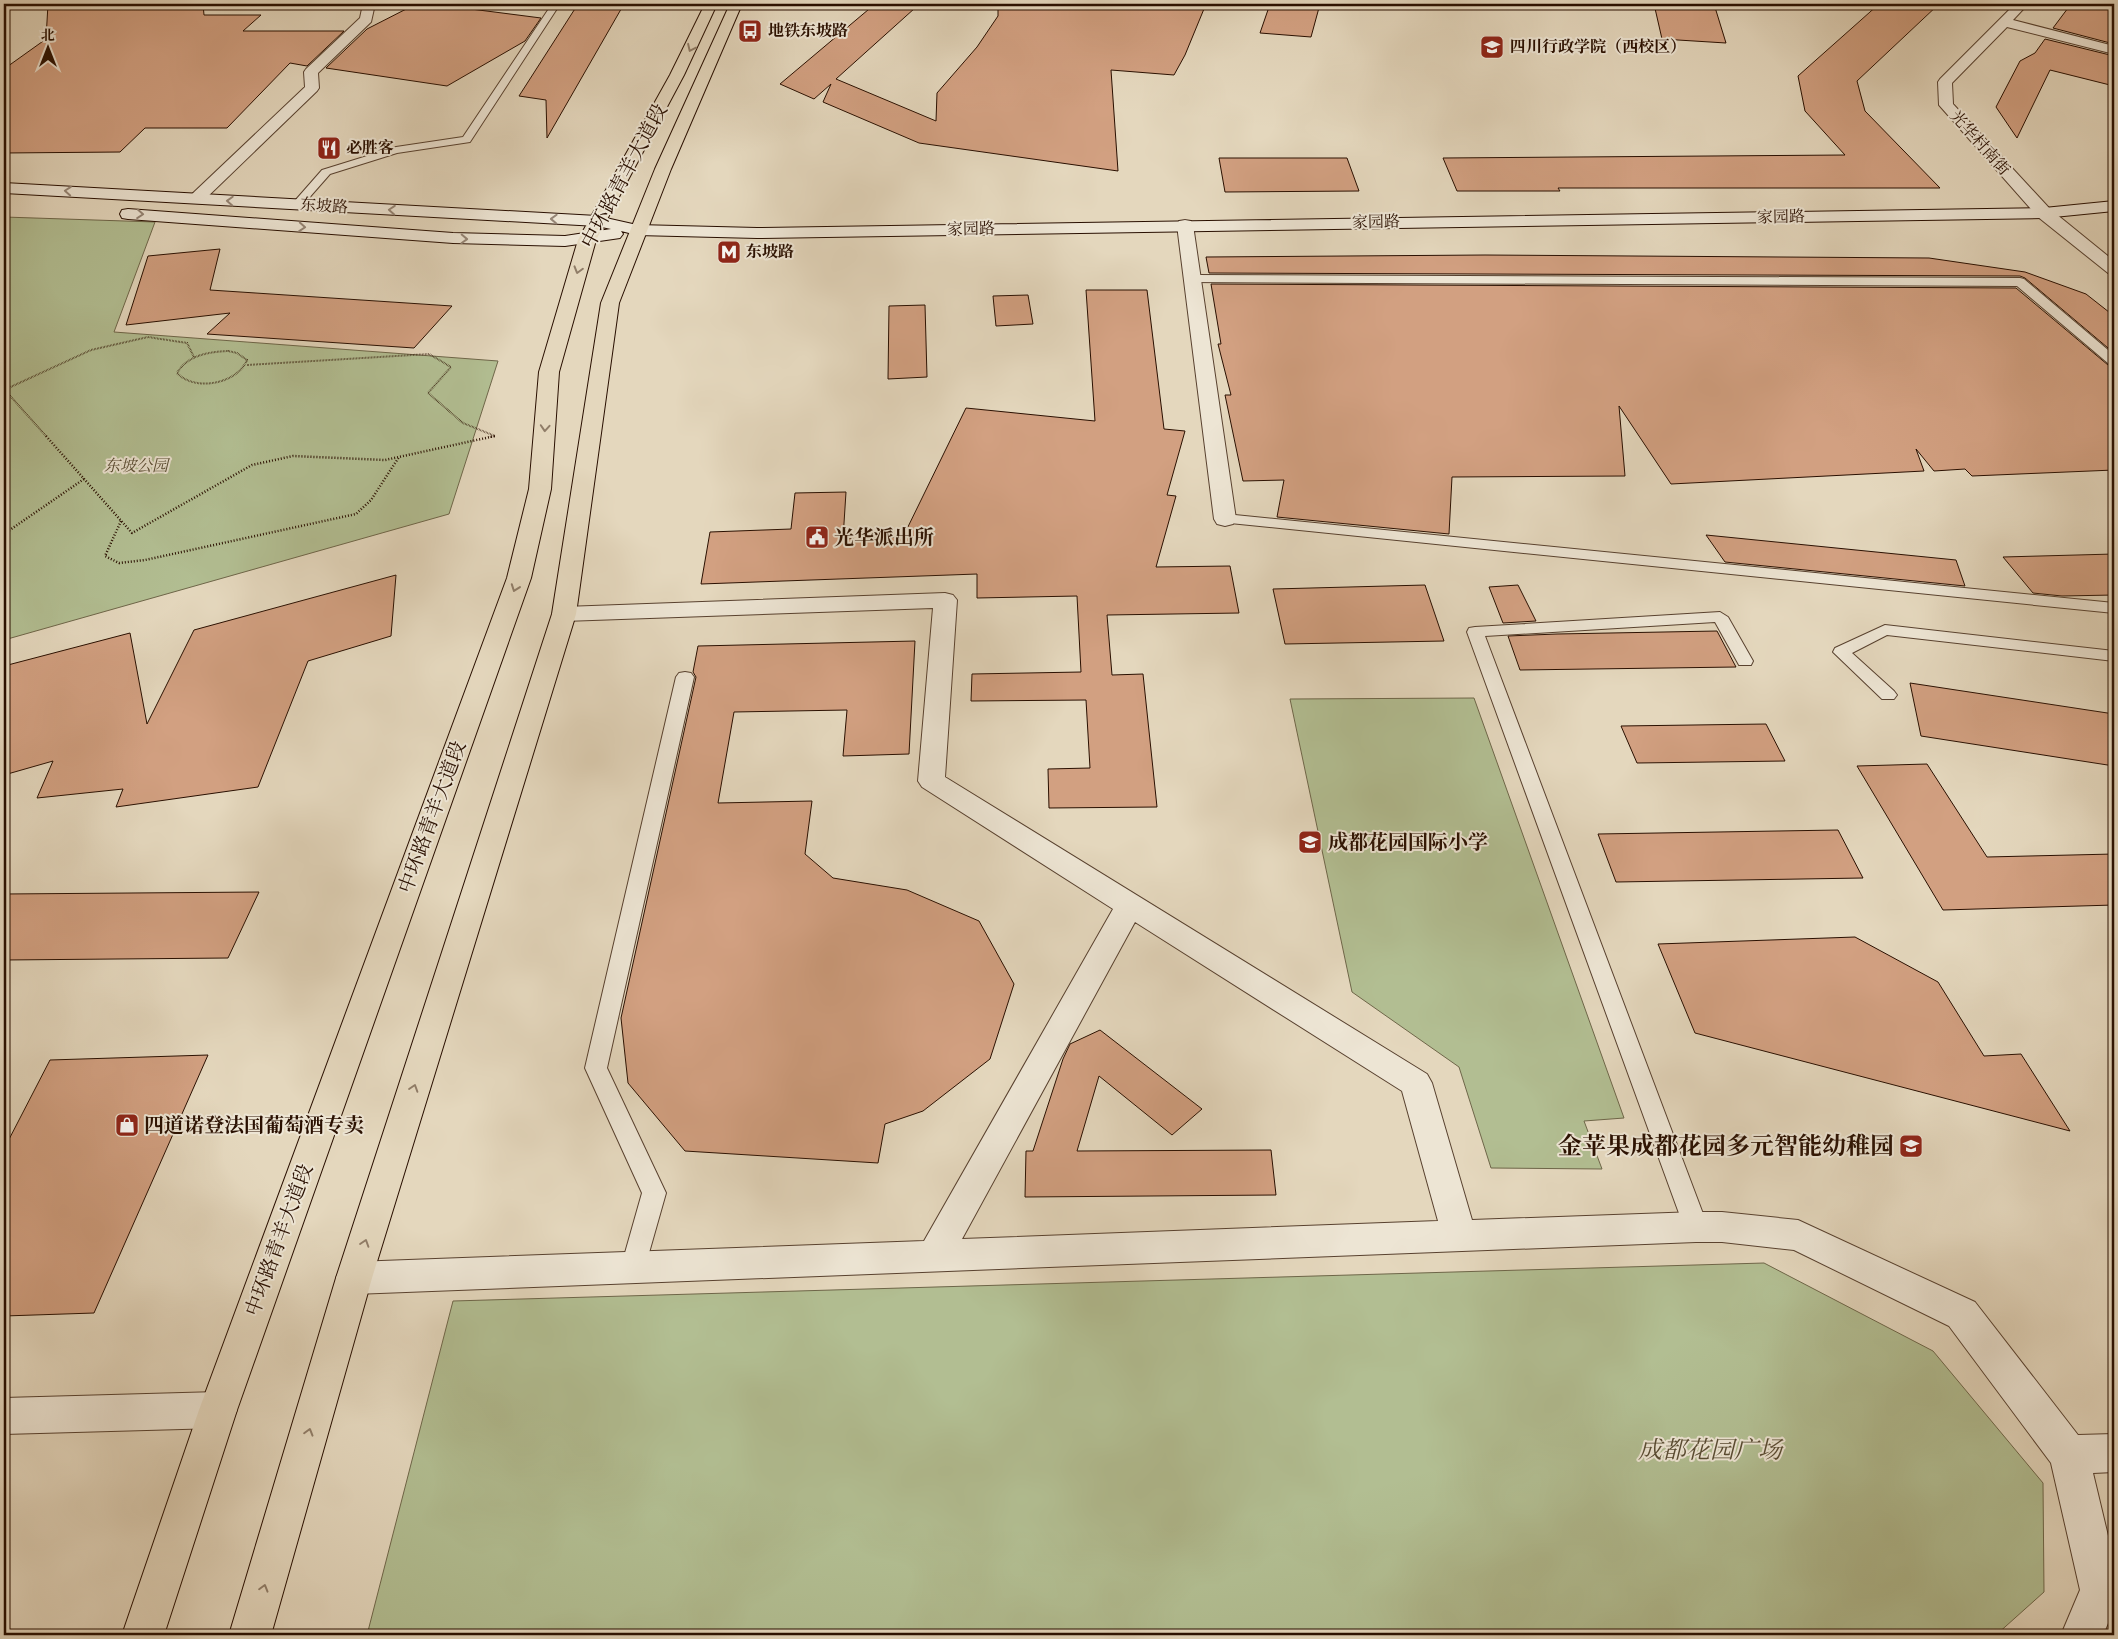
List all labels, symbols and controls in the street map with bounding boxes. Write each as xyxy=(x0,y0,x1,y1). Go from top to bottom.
bus stop icon: 地铁东坡路 xyxy=(737,18,763,44)
place label: 地铁东坡路 xyxy=(768,20,848,42)
north arrow xyxy=(22,22,72,72)
text: 北 xyxy=(41,26,55,45)
school or university icon: 四川行政学院（西校区） xyxy=(1479,34,1505,60)
place label: 四川行政学院（西校区） xyxy=(1510,36,1686,58)
one-way arrow xyxy=(686,43,697,52)
street label: 中环路青羊大道段 xyxy=(575,99,673,253)
street label: 光华村南街 xyxy=(1945,106,2015,180)
restaurant icon: 必胜客 xyxy=(316,135,342,161)
place label: 必胜客 xyxy=(346,137,394,159)
one-way arrow xyxy=(63,185,71,196)
street label: 东坡路 xyxy=(299,193,349,219)
one-way arrow xyxy=(226,195,234,206)
one-way arrow xyxy=(388,205,396,216)
street label: 家园路 xyxy=(1757,206,1805,228)
one-way arrow xyxy=(136,209,144,220)
street label: 家园路 xyxy=(1352,211,1400,233)
one-way arrow xyxy=(550,213,558,224)
street label: 家园路 xyxy=(947,218,995,240)
one-way arrow xyxy=(298,221,306,232)
one-way arrow xyxy=(460,233,468,244)
metro station icon: 东坡路 xyxy=(716,239,742,265)
place label: 东坡路 xyxy=(746,241,794,263)
one-way arrow xyxy=(573,266,584,275)
one-way arrow xyxy=(539,425,550,433)
park label: 东坡公园 xyxy=(104,455,171,477)
public building icon: 光华派出所 xyxy=(804,524,830,550)
place label: 光华派出所 xyxy=(834,524,934,551)
one-way arrow xyxy=(511,583,521,591)
street label: 中环路青羊大道段 xyxy=(392,737,472,897)
school or university icon: 成都花园国际小学 xyxy=(1297,829,1323,855)
place label: 成都花园国际小学 xyxy=(1328,829,1488,856)
one-way arrow xyxy=(408,1084,418,1093)
shop icon: 四道诺登法国葡萄酒专卖 xyxy=(114,1112,140,1138)
place label: 四道诺登法国葡萄酒专卖 xyxy=(144,1112,364,1139)
place label: 金苹果成都花园多元智能幼稚园 xyxy=(1558,1130,1894,1162)
school or university icon: 金苹果成都花园多元智能幼稚园 xyxy=(1898,1133,1924,1159)
street label: 中环路青羊大道段 xyxy=(239,1160,319,1320)
one-way arrow xyxy=(359,1239,369,1247)
one-way arrow xyxy=(303,1429,313,1437)
park label: 成都花园广场 xyxy=(1638,1434,1784,1466)
one-way arrow xyxy=(258,1585,268,1593)

